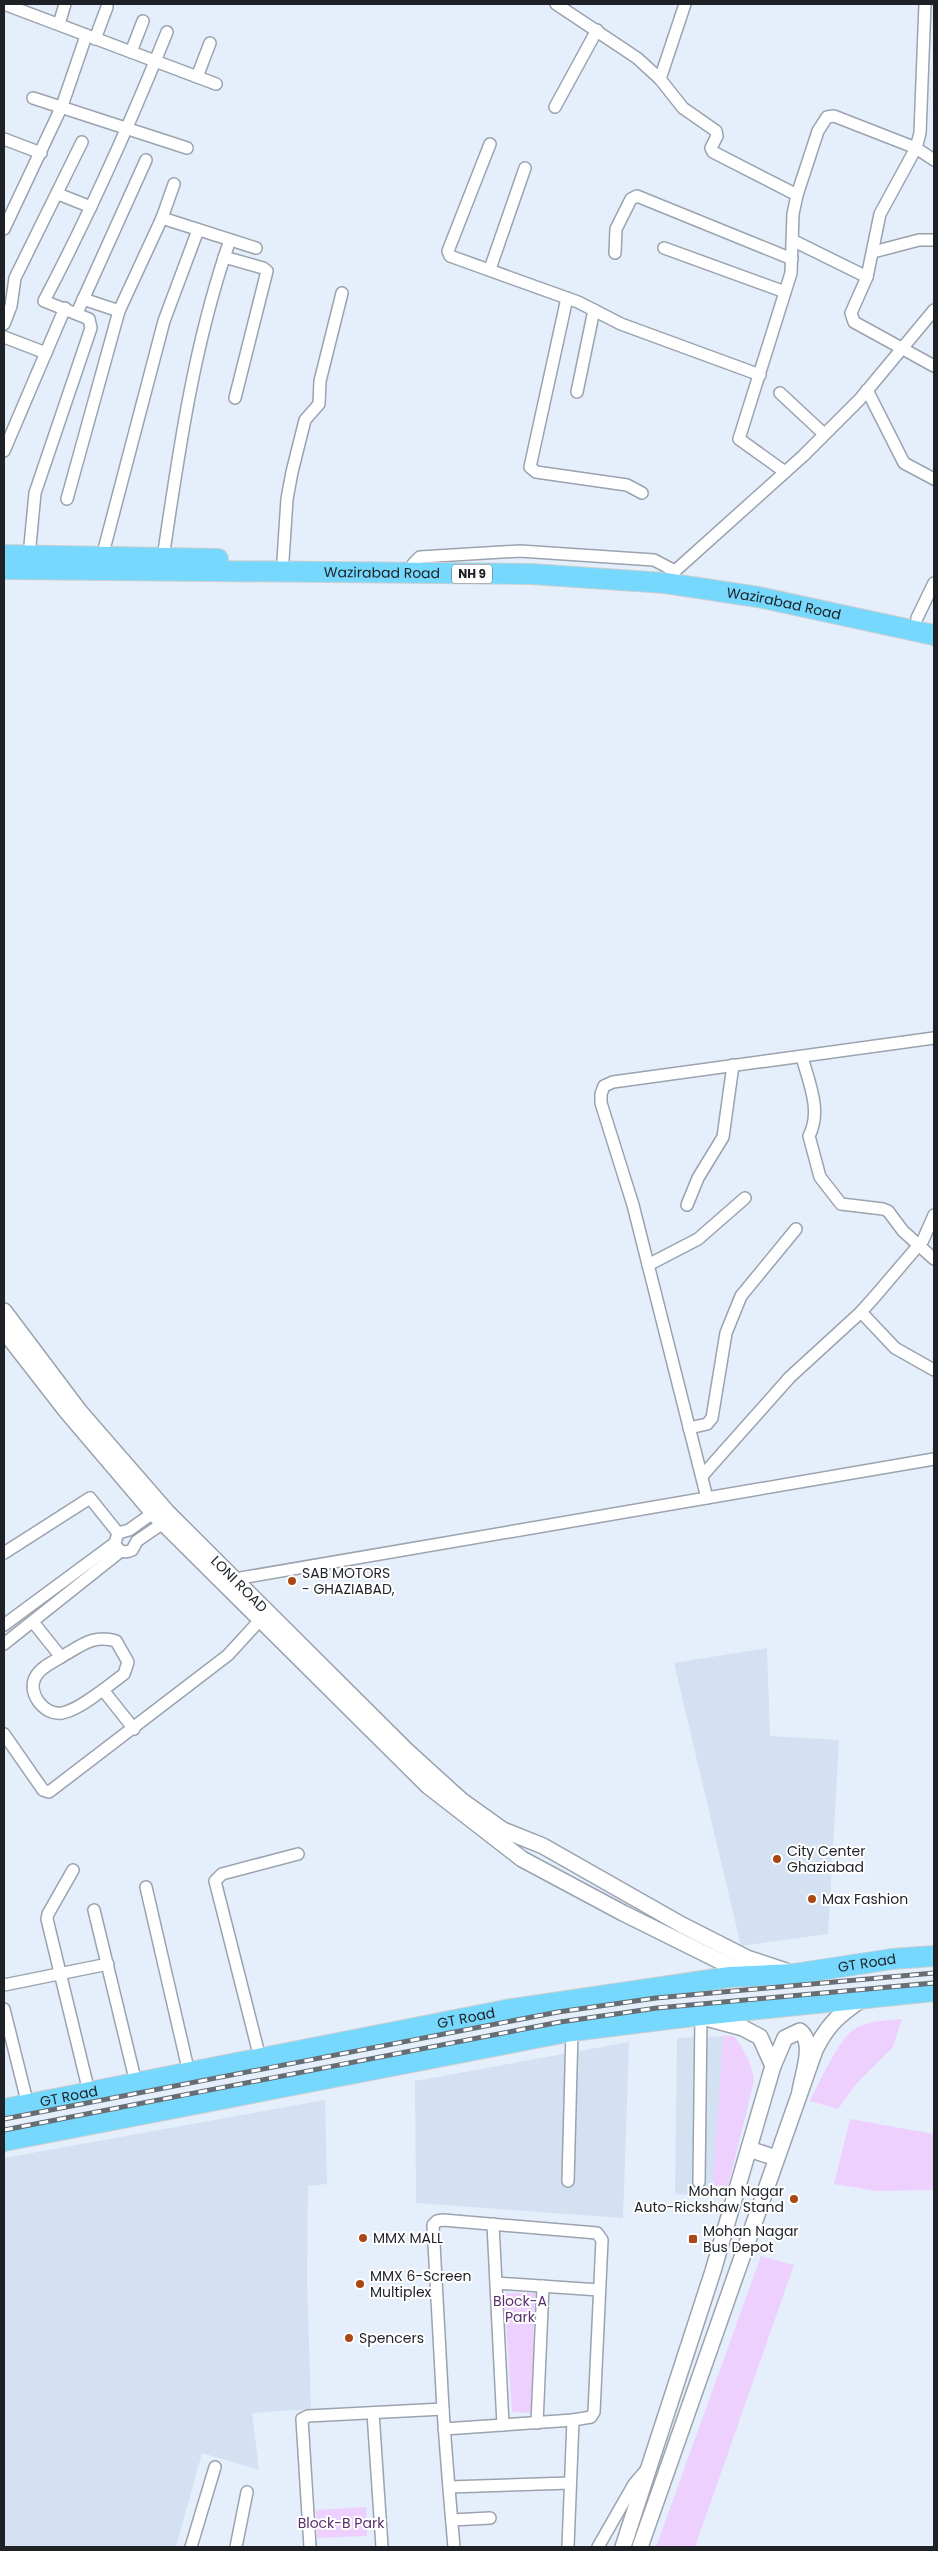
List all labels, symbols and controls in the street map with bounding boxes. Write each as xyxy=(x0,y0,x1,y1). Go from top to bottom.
street label: Wazirabad Road xyxy=(324,562,440,583)
road number: NH 9 xyxy=(452,564,492,584)
street label: Wazirabad Road xyxy=(725,582,843,625)
street label: LONI ROAD xyxy=(206,1551,272,1617)
place label: SAB MOTORS - GHAZIABAD, xyxy=(302,1563,395,1599)
marker: SAB MOTORS - GHAZIABAD, xyxy=(286,1575,298,1587)
place label: City Center Ghaziabad xyxy=(787,1841,865,1877)
marker: City Center Ghaziabad xyxy=(771,1853,783,1865)
place label: Max Fashion xyxy=(822,1889,908,1909)
marker: Max Fashion xyxy=(806,1893,818,1905)
street label: GT Road xyxy=(836,1949,897,1977)
street label: GT Road xyxy=(435,2002,497,2033)
street label: GT Road xyxy=(38,2081,99,2112)
place label: Mohan Nagar Auto-Rickshaw Stand xyxy=(634,2181,784,2217)
marker: Mohan Nagar Auto-Rickshaw Stand xyxy=(788,2193,800,2205)
place label: Mohan Nagar Bus Depot xyxy=(703,2221,799,2257)
place label: MMX MALL xyxy=(373,2228,443,2248)
marker: MMX MALL xyxy=(357,2232,369,2244)
marker: Mohan Nagar Bus Depot xyxy=(687,2233,699,2245)
place label: MMX 6-Screen Multiplex xyxy=(370,2266,471,2302)
marker: MMX 6-Screen Multiplex xyxy=(354,2278,366,2290)
park label: Block-A Park xyxy=(493,2291,547,2327)
place label: Spencers xyxy=(359,2328,424,2348)
marker: Spencers xyxy=(343,2332,355,2344)
park label: Block-B Park xyxy=(298,2513,385,2533)

